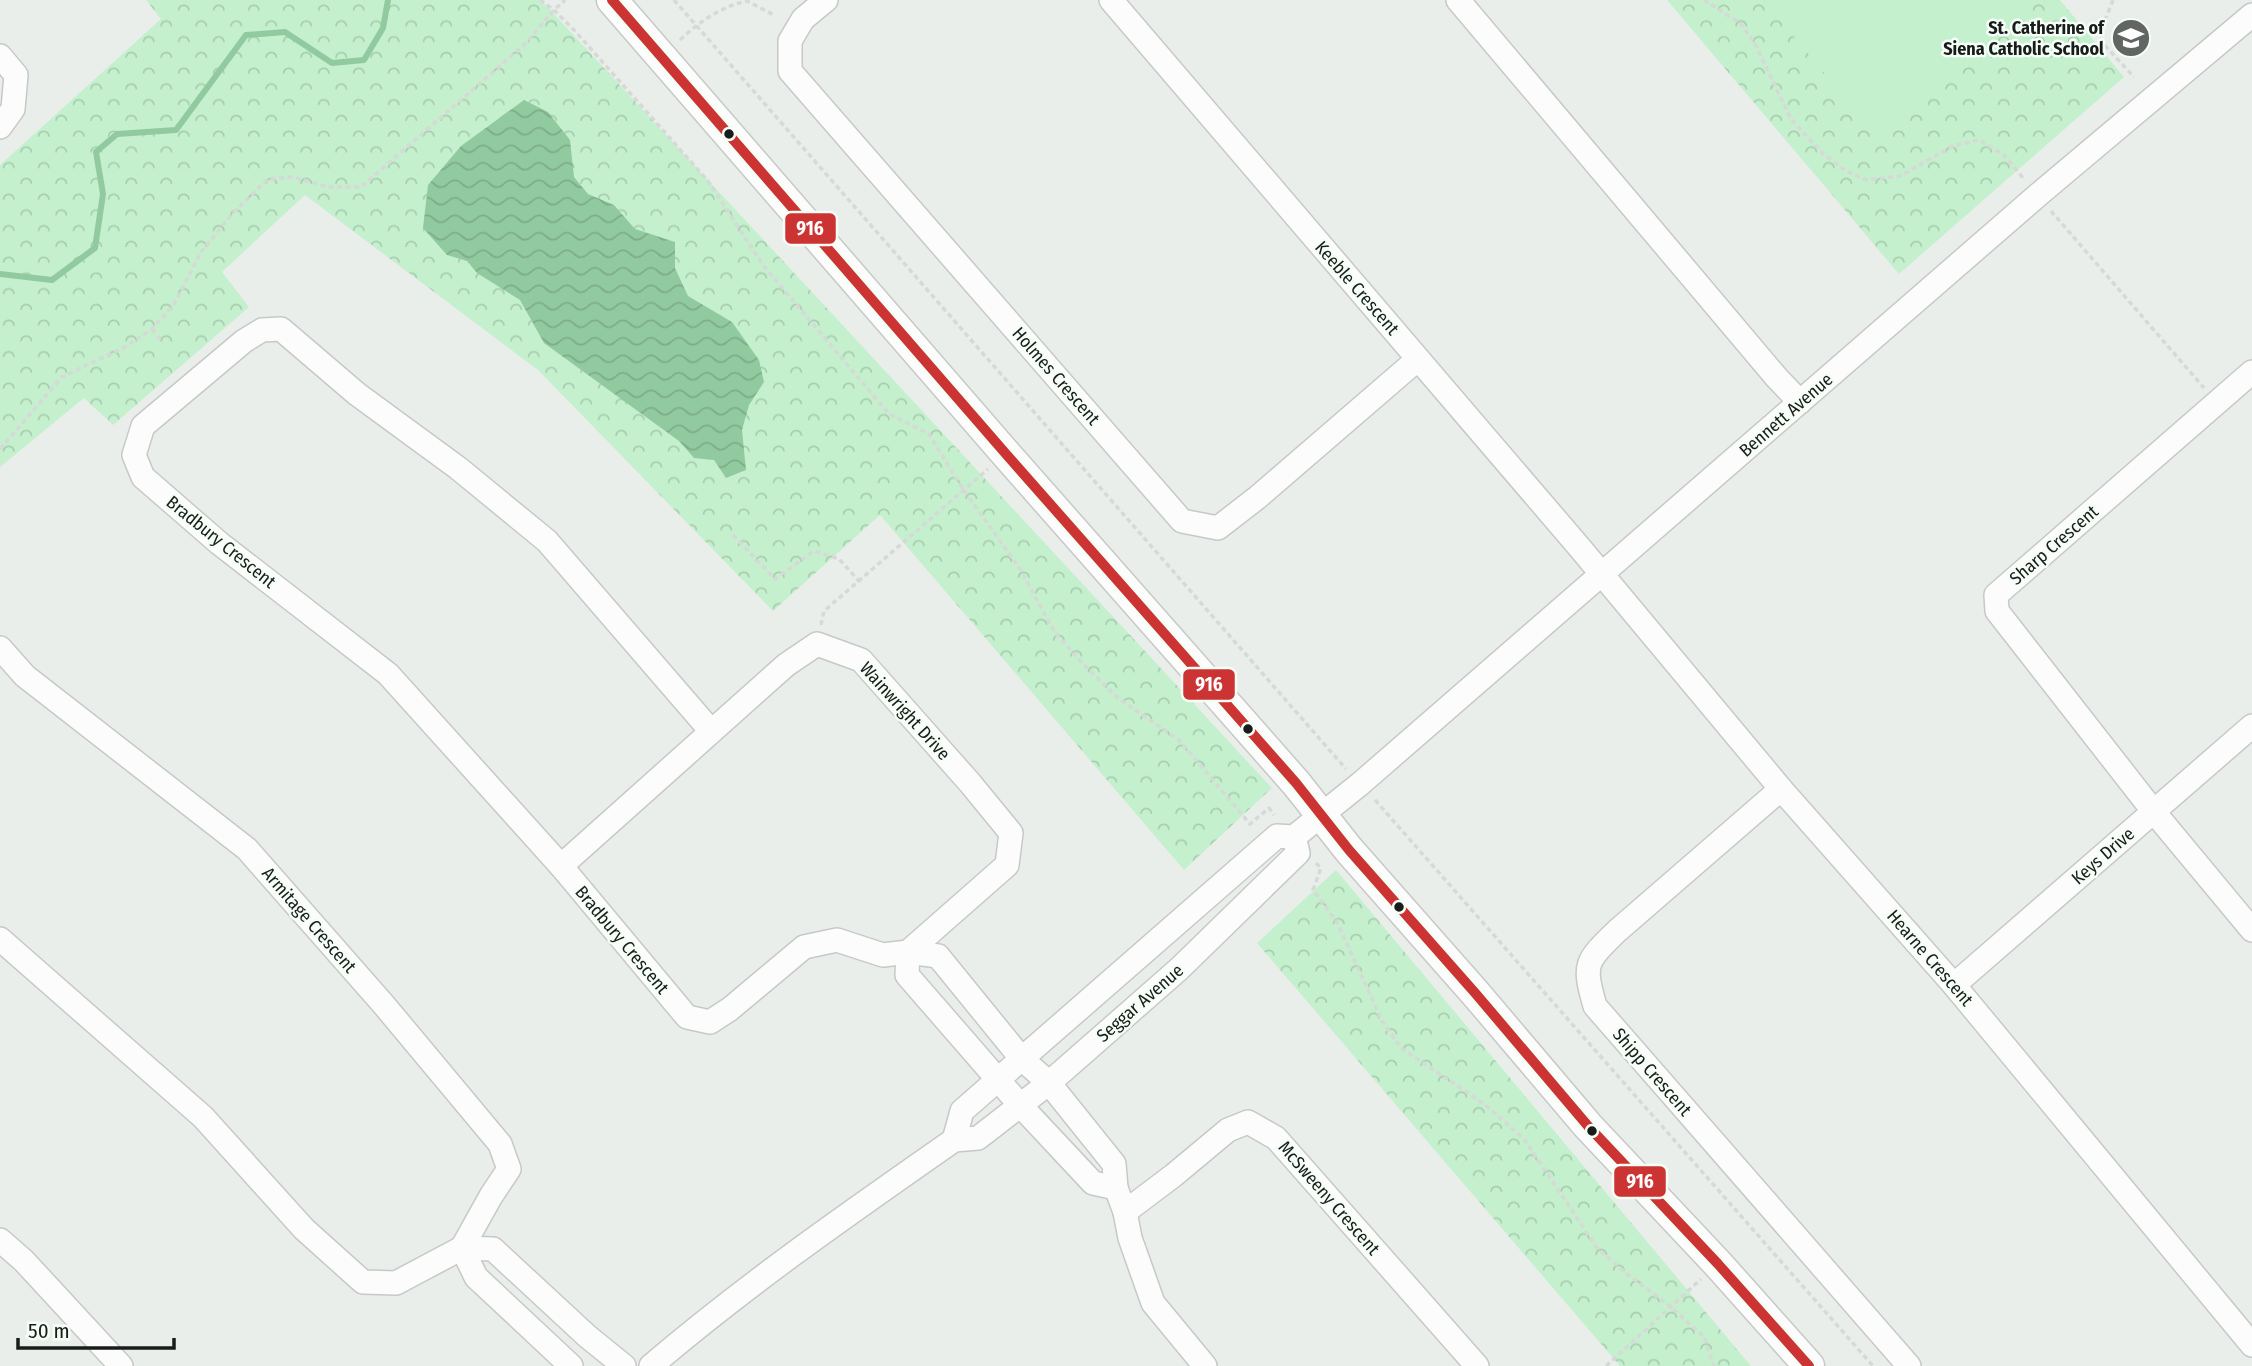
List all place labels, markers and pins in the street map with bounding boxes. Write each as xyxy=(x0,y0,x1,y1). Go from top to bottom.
place label: St. Catherine of Siena Catholic School xyxy=(1943,17,2106,60)
school or university icon: St. Catherine of Siena Catholic School xyxy=(2110,17,2152,59)
unlabelled marker xyxy=(722,127,736,141)
unlabelled marker xyxy=(1241,722,1255,736)
unlabelled marker xyxy=(1392,900,1406,914)
unlabelled marker xyxy=(1585,1124,1599,1138)

